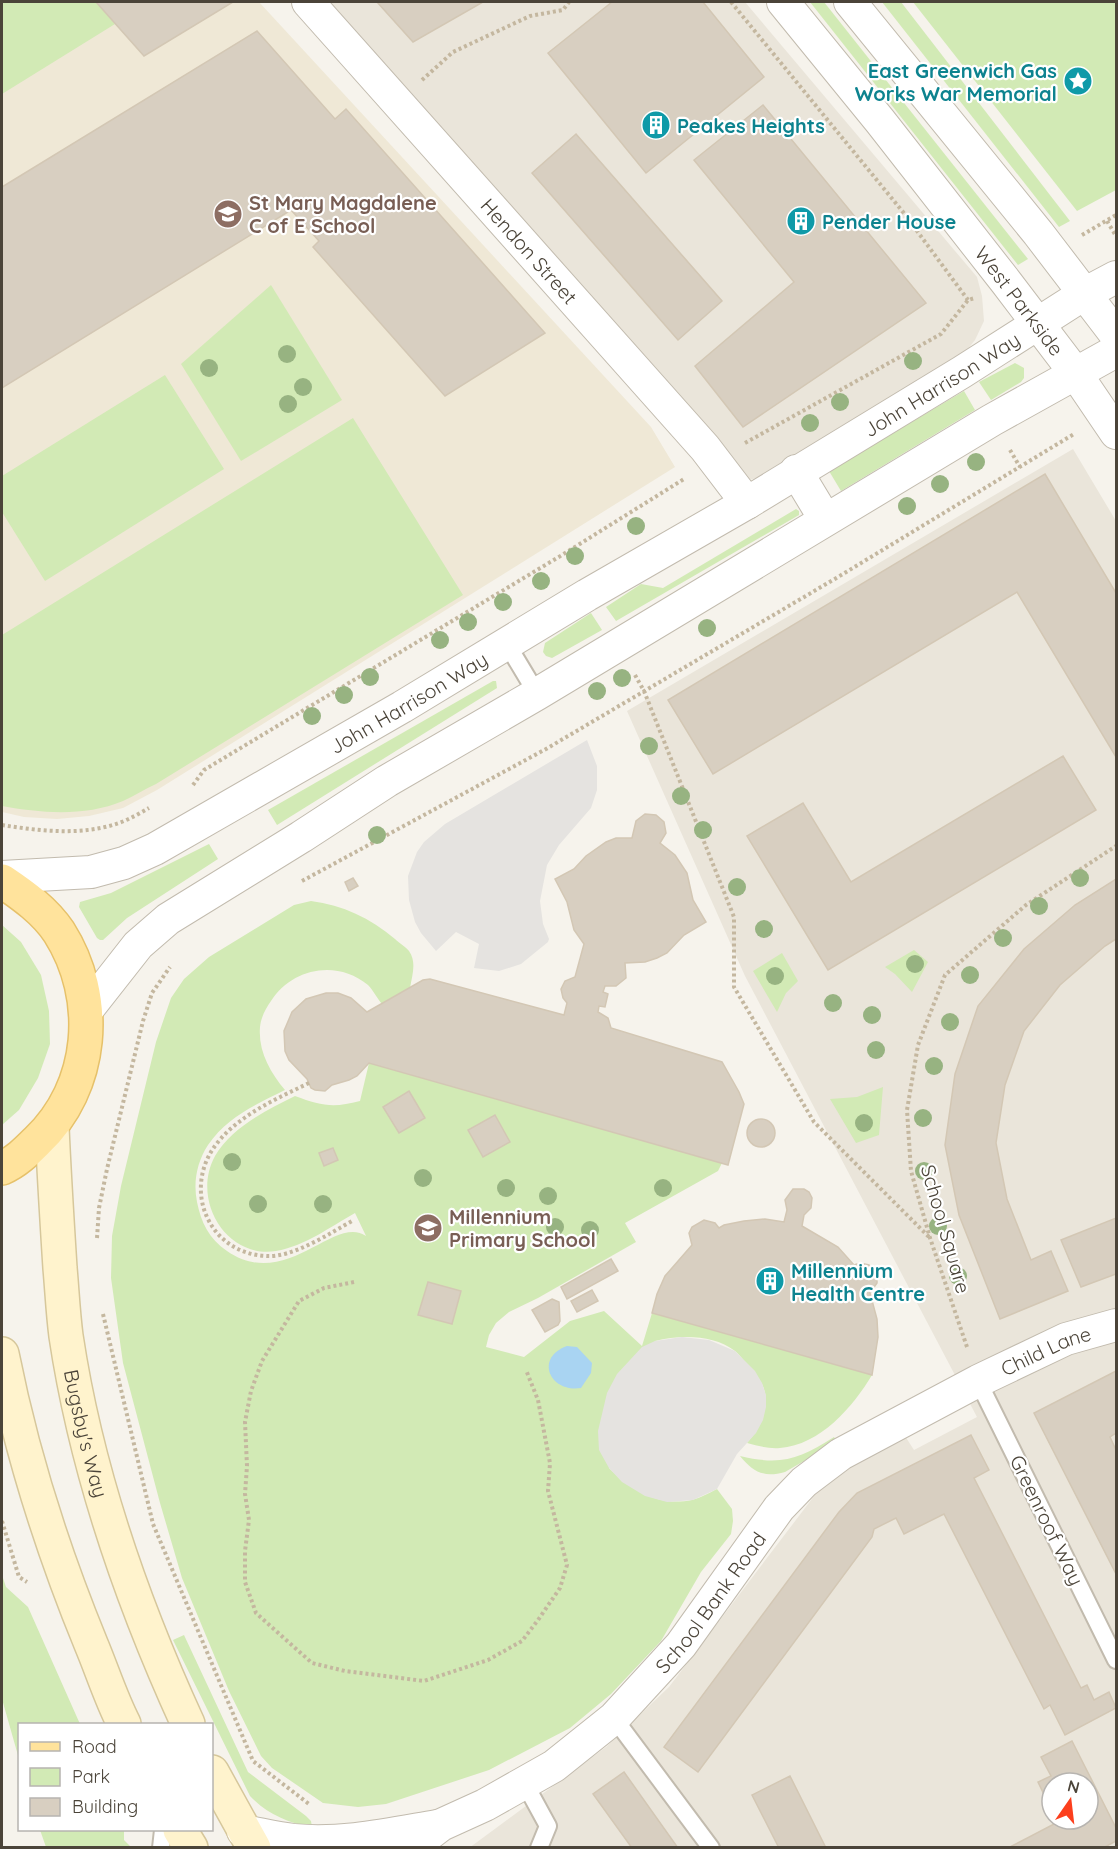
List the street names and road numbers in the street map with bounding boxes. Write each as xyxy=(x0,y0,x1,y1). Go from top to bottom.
street label: Hendon Street xyxy=(476,193,583,309)
street label: West Parkside xyxy=(970,241,1070,360)
street label: John Harrison Way xyxy=(859,326,1024,442)
street label: John Harrison Way xyxy=(325,646,492,759)
street label: School Square xyxy=(916,1162,976,1296)
street label: Child Lane xyxy=(996,1320,1094,1381)
street label: Bugsby's Way xyxy=(59,1367,114,1500)
street label: Greenroof Way xyxy=(1005,1451,1089,1589)
street label: School Bank Road xyxy=(649,1527,771,1678)

